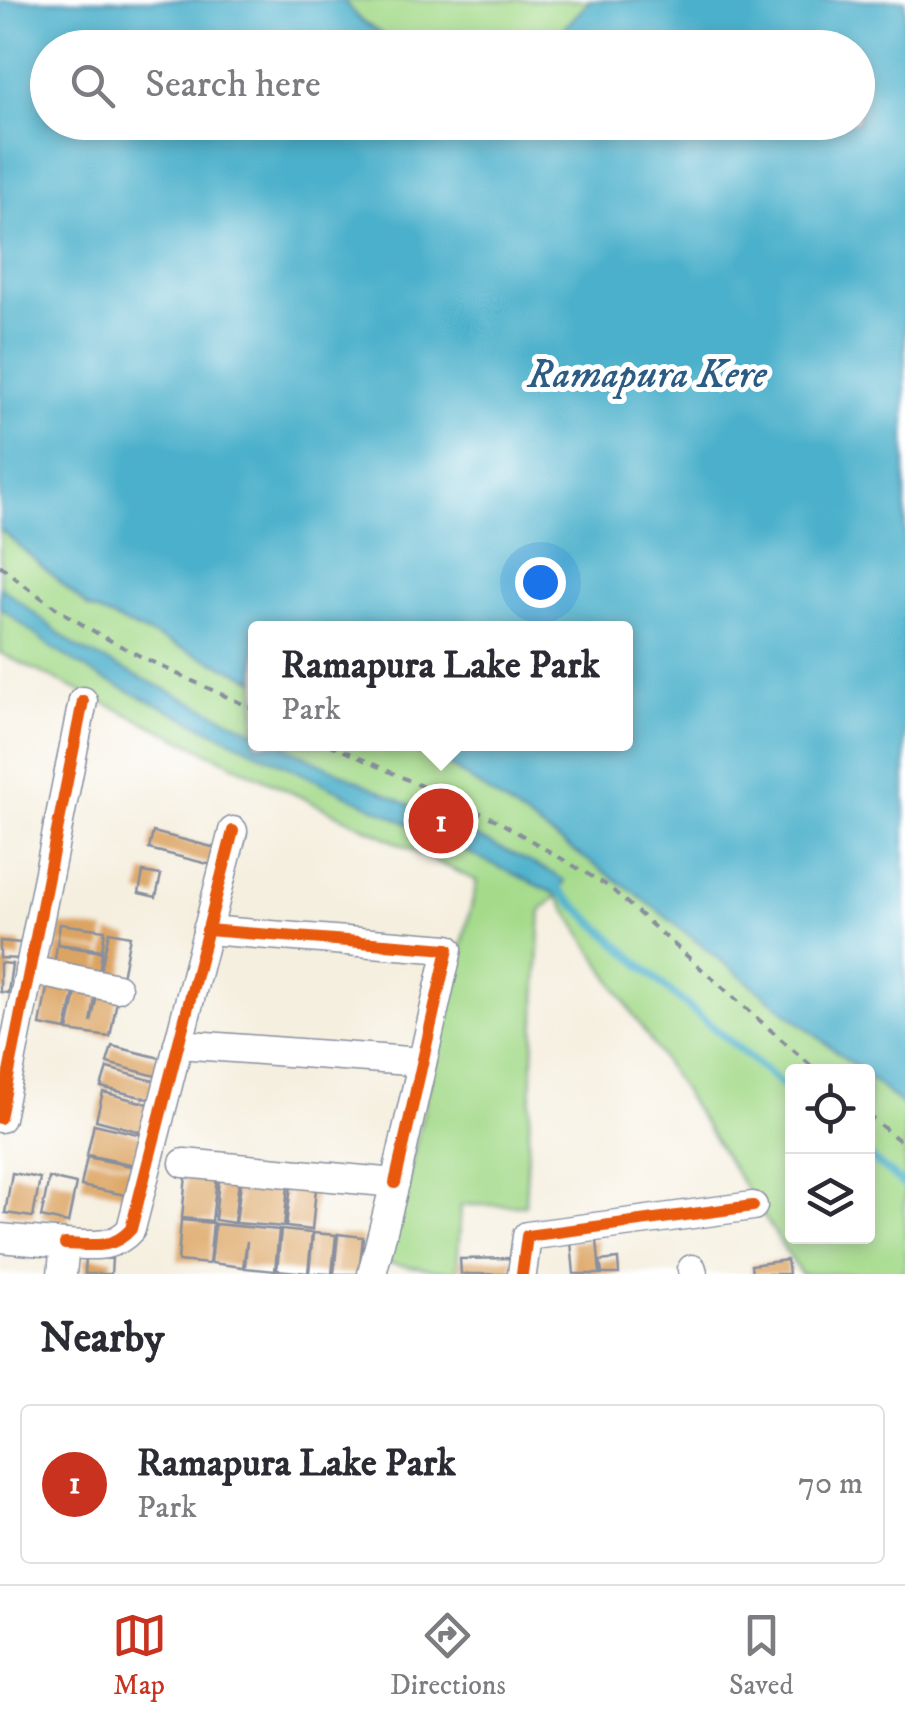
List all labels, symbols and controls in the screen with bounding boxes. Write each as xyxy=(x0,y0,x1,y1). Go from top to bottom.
search box xyxy=(30,30,875,140)
icon: search xyxy=(65,58,120,113)
text: Search here xyxy=(145,61,321,109)
water label: Ramapura Kere xyxy=(526,351,768,401)
your location xyxy=(515,557,566,608)
popup xyxy=(248,621,633,751)
text: Ramapura Lake Park xyxy=(281,642,600,690)
text: Park xyxy=(281,690,341,730)
pin: 1 xyxy=(408,784,474,858)
map controls xyxy=(785,1064,875,1244)
button: locate xyxy=(785,1064,875,1154)
button: layers xyxy=(785,1154,875,1244)
text: Nearby xyxy=(40,1313,164,1365)
text: Ramapura Lake Park xyxy=(137,1440,456,1488)
text: 1 xyxy=(69,1464,80,1504)
text: 70 m xyxy=(798,1464,863,1504)
text: Park xyxy=(137,1488,197,1528)
tab: Map xyxy=(112,1608,167,1703)
tab: Directions xyxy=(390,1608,506,1703)
tab: Saved xyxy=(729,1608,793,1703)

